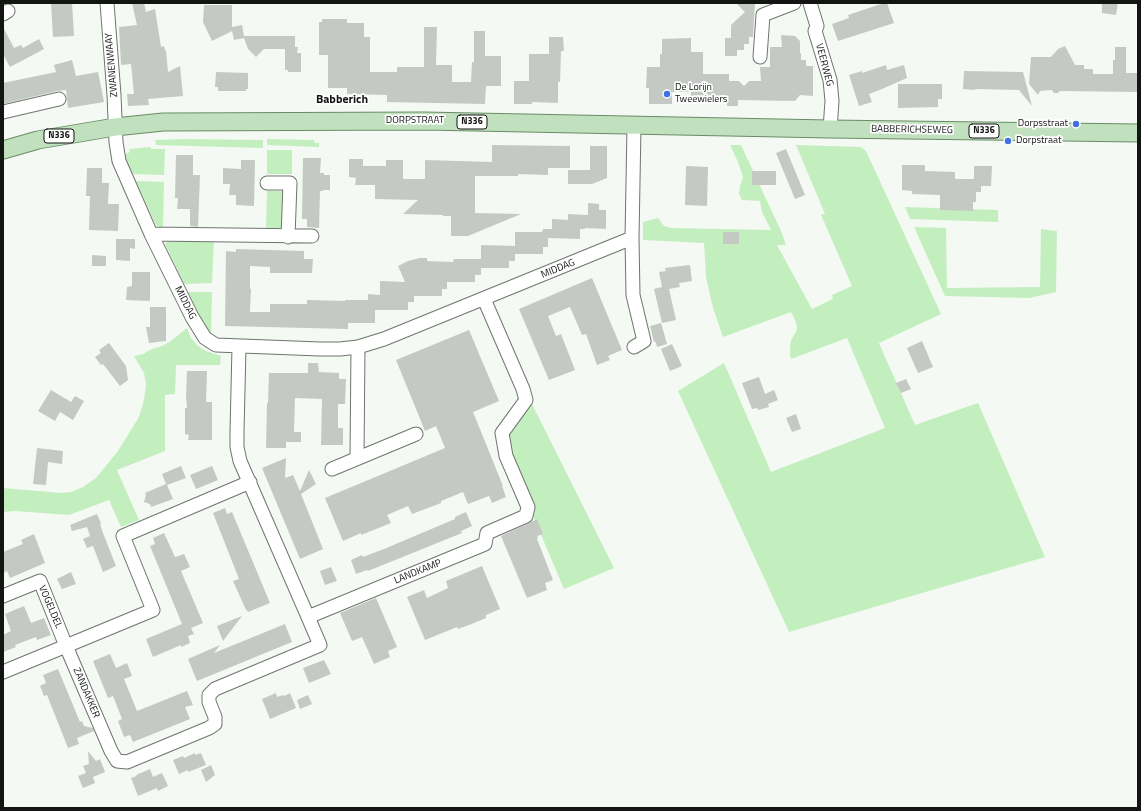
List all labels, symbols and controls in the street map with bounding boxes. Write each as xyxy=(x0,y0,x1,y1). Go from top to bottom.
street label: ZWANENWAAY xyxy=(103,32,121,98)
street label: VEERWEG xyxy=(813,42,835,88)
place label: De Lorijn Tweewielers xyxy=(675,82,728,106)
marker: De Lorijn Tweewielers xyxy=(662,89,672,99)
district label: Babberich xyxy=(316,93,368,107)
street label: DORPSTRAAT xyxy=(386,115,444,127)
road number: N336 xyxy=(457,115,487,129)
place label: Dorpsstraat xyxy=(1018,118,1068,130)
marker: Dorpsstraat xyxy=(1071,119,1081,129)
street label: BABBERICHSEWEG xyxy=(871,123,953,137)
road number: N336 xyxy=(969,124,999,138)
road number: N336 xyxy=(44,129,74,143)
place label: Dorpstraat xyxy=(1016,135,1062,147)
marker: Dorpstraat xyxy=(1003,136,1013,146)
street label: MIDDAG xyxy=(539,257,577,281)
street label: MIDDAG xyxy=(172,284,198,322)
street label: LANDKAMP xyxy=(393,557,443,587)
street label: VOGELDEL xyxy=(36,584,64,630)
street label: ZANDAKKER xyxy=(70,666,102,720)

